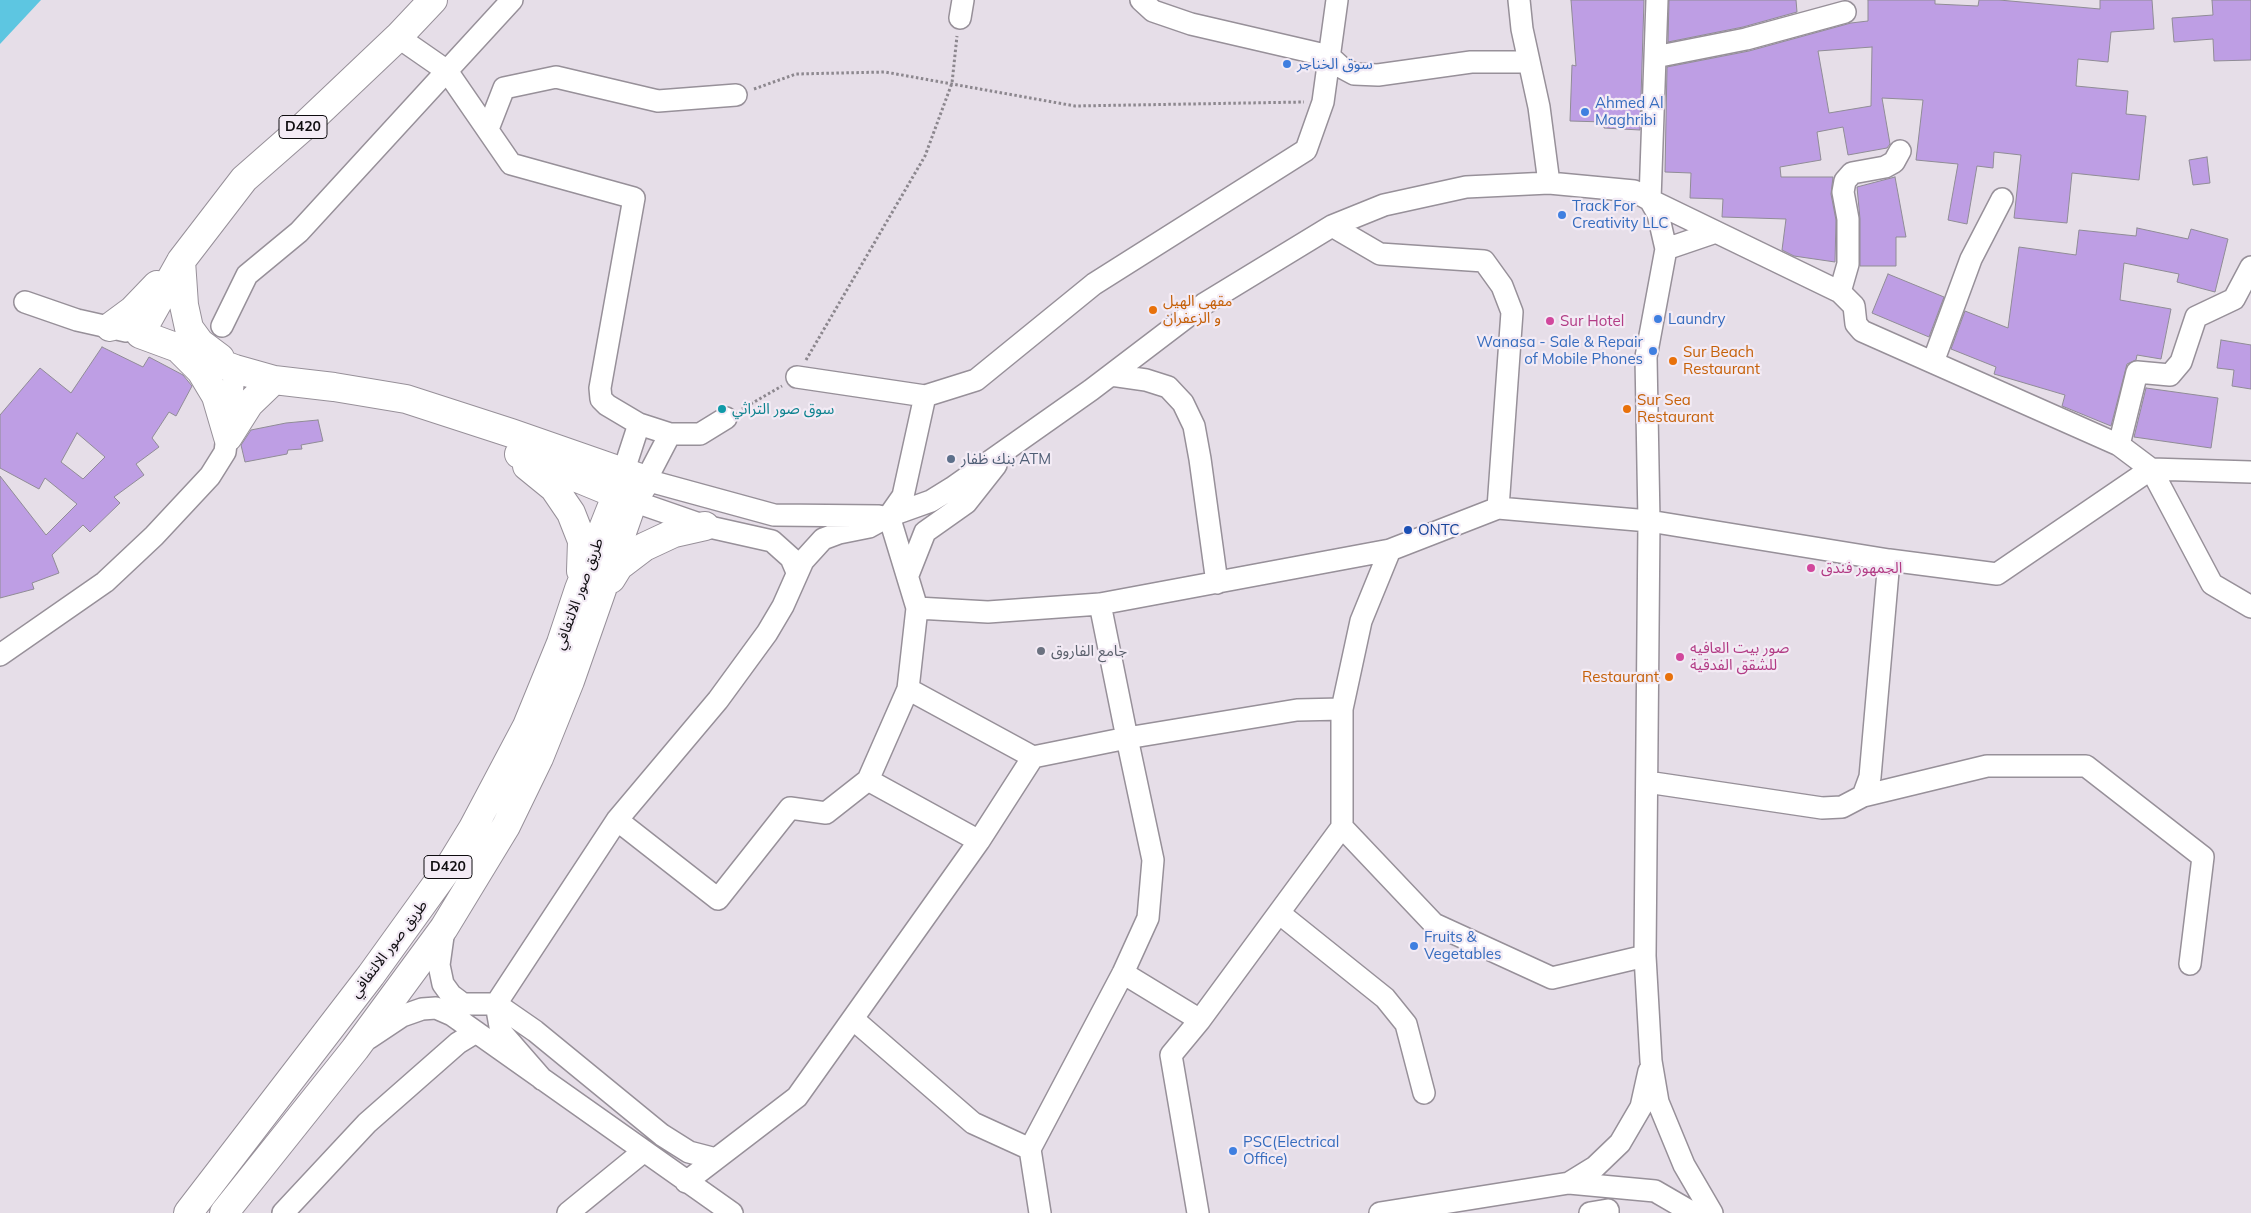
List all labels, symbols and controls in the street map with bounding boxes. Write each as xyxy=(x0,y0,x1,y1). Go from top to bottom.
place label: سوق الخناجر xyxy=(1297,55,1373,73)
marker: سوق الخناجر xyxy=(1281,58,1293,70)
place label: Ahmed Al Maghribi xyxy=(1595,94,1664,129)
marker: Ahmed Al Maghribi xyxy=(1579,106,1591,118)
road number: D420 xyxy=(279,115,327,138)
place label: Track For Creativity LLC xyxy=(1572,197,1668,232)
marker: Track For Creativity LLC xyxy=(1556,209,1568,221)
place label: مقهى الهيل و الزعفران xyxy=(1163,292,1232,327)
marker: مقهى الهيل و الزعفران xyxy=(1147,304,1159,316)
place label: Laundry xyxy=(1668,310,1725,328)
place label: Sur Hotel xyxy=(1560,312,1624,330)
marker: Laundry xyxy=(1652,313,1664,325)
marker: Sur Hotel xyxy=(1544,315,1556,327)
place label: Wanasa - Sale & Repair of Mobile Phones xyxy=(1476,333,1643,368)
place label: Sur Beach Restaurant xyxy=(1683,343,1760,378)
marker: Wanasa - Sale & Repair of Mobile Phones xyxy=(1647,345,1659,357)
marker: Sur Beach Restaurant xyxy=(1667,355,1679,367)
place label: Sur Sea Restaurant xyxy=(1637,391,1714,426)
place label: سوق صور التراثي xyxy=(732,400,834,418)
marker: سوق صور التراثي xyxy=(716,403,728,415)
marker: Sur Sea Restaurant xyxy=(1621,403,1633,415)
place label: بنك ظفار ATM xyxy=(961,450,1051,468)
marker: بنك ظفار ATM xyxy=(945,453,957,465)
place label: ONTC xyxy=(1418,521,1459,539)
marker: ONTC xyxy=(1402,524,1414,536)
street label: طريق صور الالتفافي xyxy=(550,536,608,652)
place label: الجمهور فندق xyxy=(1821,559,1902,577)
marker: الجمهور فندق xyxy=(1805,562,1817,574)
place label: صور بيت العافيه للشقق الفدقية xyxy=(1690,639,1789,674)
place label: جامع الفاروق xyxy=(1051,642,1127,660)
marker: جامع الفاروق xyxy=(1035,645,1047,657)
marker: صور بيت العافيه للشقق الفدقية xyxy=(1674,651,1686,663)
place label: Restaurant xyxy=(1582,668,1659,686)
marker: Restaurant xyxy=(1663,671,1675,683)
road number: D420 xyxy=(424,856,472,879)
street label: طريق صور الالتفافي xyxy=(346,897,432,1001)
place label: Fruits & Vegetables xyxy=(1424,928,1501,963)
marker: Fruits & Vegetables xyxy=(1408,940,1420,952)
place label: PSC(Electrical Office) xyxy=(1243,1133,1339,1168)
marker: PSC(Electrical Office) xyxy=(1227,1145,1239,1157)

